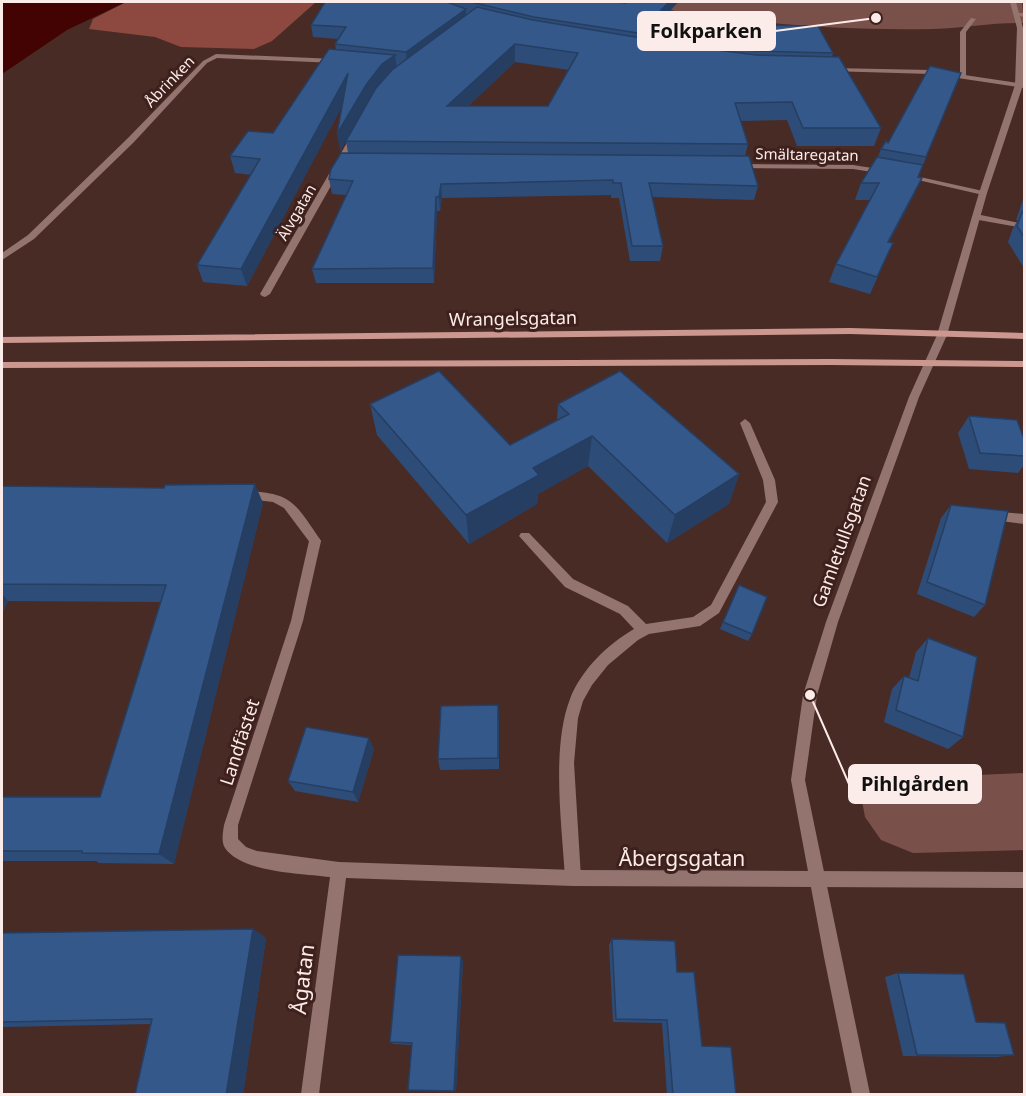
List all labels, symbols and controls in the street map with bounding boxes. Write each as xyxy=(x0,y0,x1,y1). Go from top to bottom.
callout: Folkparken xyxy=(638,12,775,50)
text: Folkparken xyxy=(650,17,762,44)
street label: Åbrinken xyxy=(140,51,198,111)
street label: Smältaregatan xyxy=(755,143,859,165)
street label: Älvgatan xyxy=(272,180,320,244)
street label: Wrangelsgatan xyxy=(449,305,577,331)
street label: Gamletullsgatan xyxy=(806,471,876,611)
street label: Landfästet xyxy=(214,695,264,788)
callout: Pihlgården xyxy=(849,765,981,803)
text: Pihlgården xyxy=(861,770,969,797)
street label: Åbergsgatan xyxy=(619,844,745,872)
street label: Ågatan xyxy=(284,942,320,1016)

